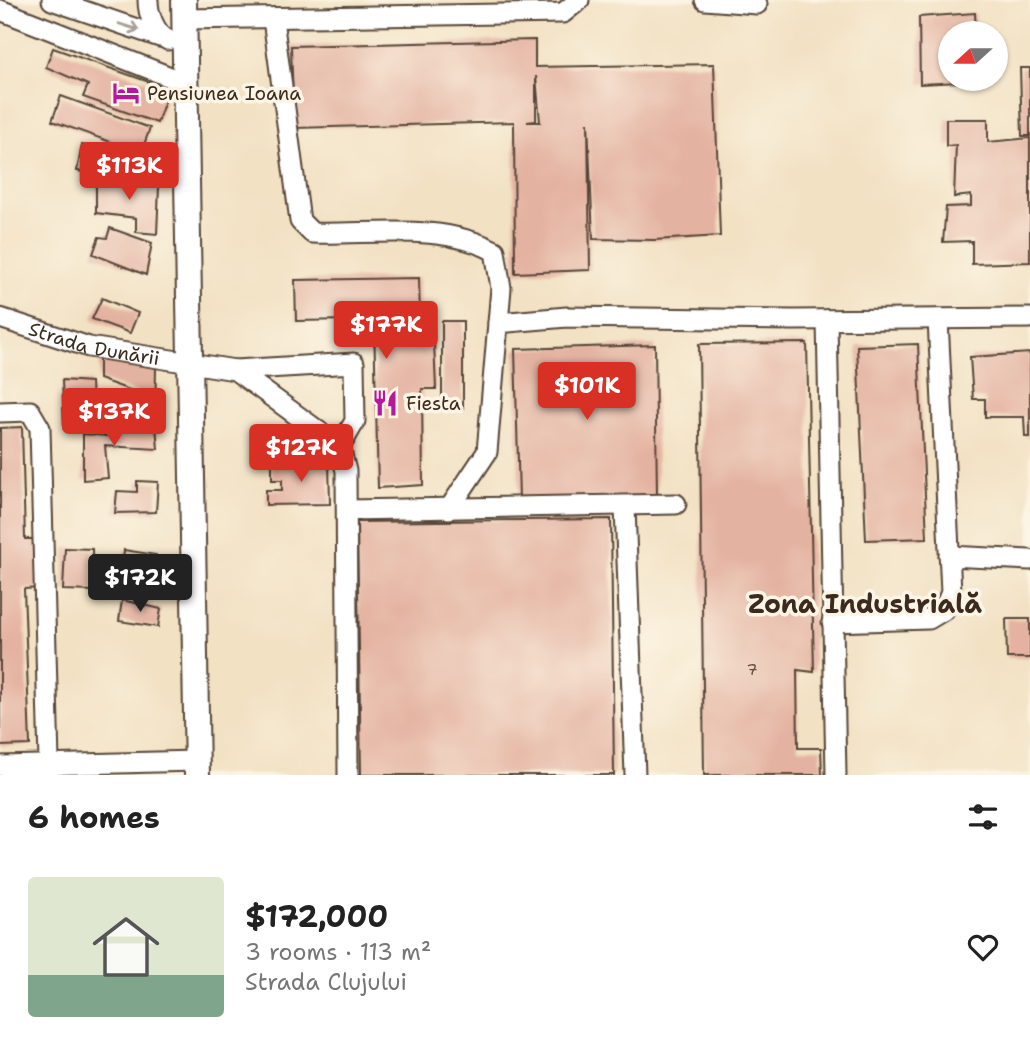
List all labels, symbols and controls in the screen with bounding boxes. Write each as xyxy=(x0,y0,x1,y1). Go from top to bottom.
one-way arrow xyxy=(118,21,140,34)
north arrow xyxy=(938,21,1008,91)
map controls xyxy=(938,21,1008,91)
hotel icon: Pensiunea Ioana xyxy=(111,78,141,108)
place label: Pensiunea Ioana xyxy=(147,81,301,106)
pin: $113K xyxy=(80,142,178,202)
text: $113K xyxy=(96,150,162,180)
pin: $177K xyxy=(337,302,435,361)
text: $177K xyxy=(350,309,422,339)
street label: Strada Dunării xyxy=(26,316,161,370)
pin: $101K xyxy=(538,362,636,422)
text: $101K xyxy=(554,370,620,400)
pin: $137K xyxy=(65,388,163,448)
restaurant icon: Fiesta xyxy=(370,388,400,418)
place label: Fiesta xyxy=(406,391,461,416)
text: $137K xyxy=(78,396,150,426)
pin: $127K xyxy=(252,424,350,484)
text: $127K xyxy=(265,432,337,462)
pin: $172K xyxy=(91,554,189,614)
text: $172K xyxy=(104,562,176,592)
district label: Zona Industrială xyxy=(748,586,982,621)
house number: 7 xyxy=(746,659,758,680)
text: 6 homes xyxy=(28,797,160,838)
icon: filters xyxy=(964,798,1002,836)
text: $172,000 xyxy=(245,896,388,937)
icon: home xyxy=(84,905,168,989)
icon: heart xyxy=(964,928,1002,966)
text: 3 rooms · 113 m² xyxy=(245,937,431,967)
text: Strada Clujului xyxy=(245,967,407,997)

